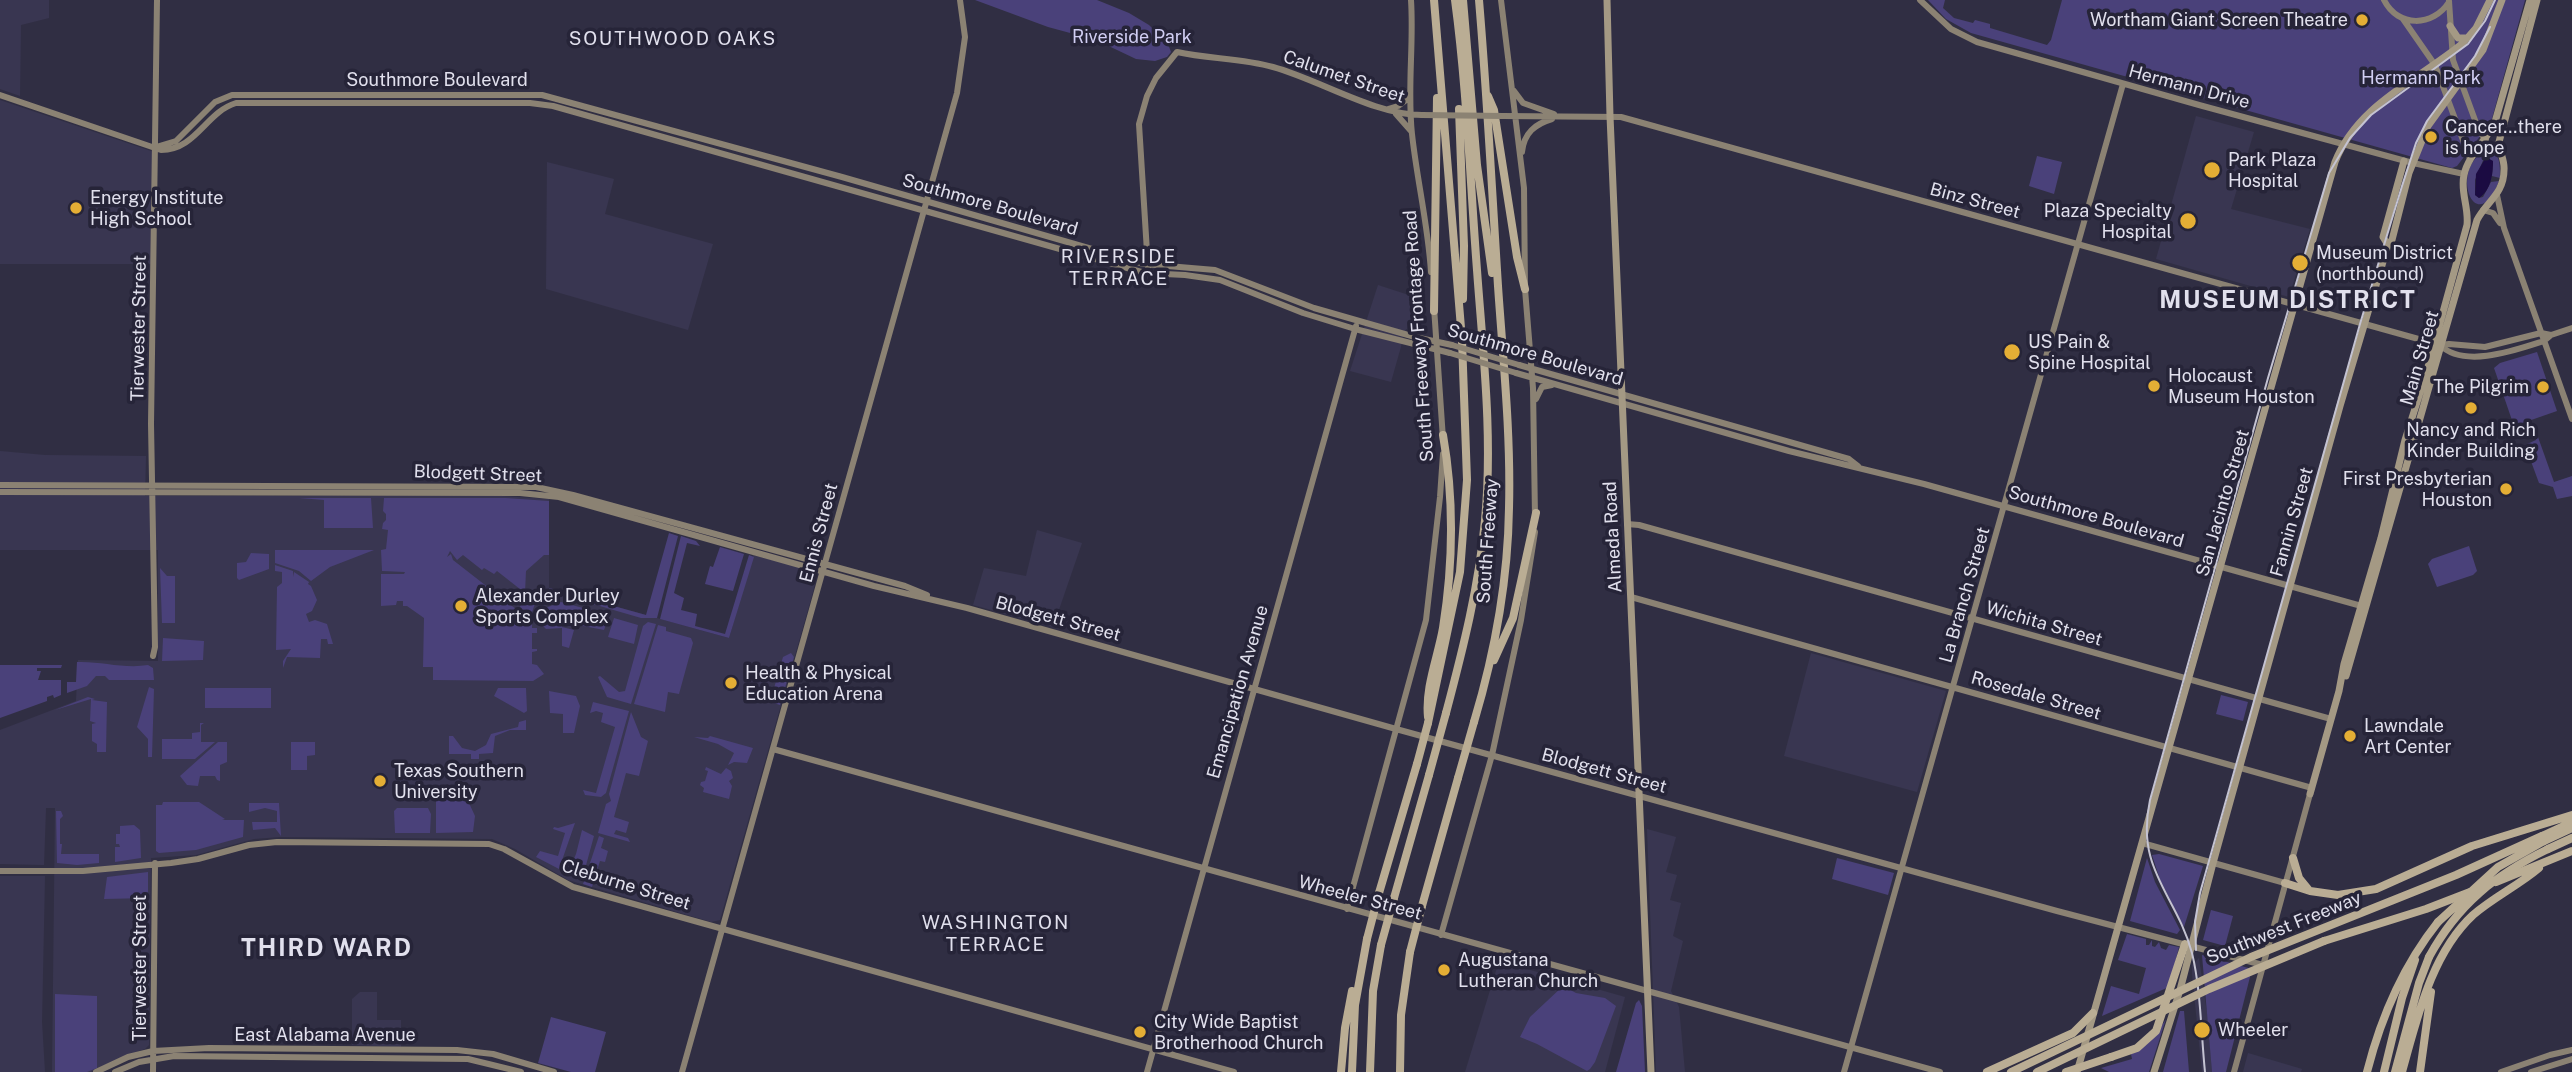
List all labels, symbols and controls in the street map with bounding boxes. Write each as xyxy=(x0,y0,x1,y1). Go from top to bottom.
place label: Wortham Giant Screen Theatre xyxy=(2090,9,2348,31)
marker: Wortham Giant Screen Theatre xyxy=(2354,12,2370,28)
park label: Riverside Park xyxy=(1072,26,1192,48)
district label: SOUTHWOOD OAKS xyxy=(570,28,776,50)
street label: Calumet Street xyxy=(1280,46,1408,108)
street label: Hermann Drive xyxy=(2126,60,2252,114)
park label: Hermann Park xyxy=(2361,67,2481,89)
street label: Southmore Boulevard xyxy=(346,69,528,91)
place label: Cancer...there is hope xyxy=(2445,116,2562,158)
marker: Cancer...there is hope xyxy=(2423,129,2439,145)
place label: Park Plaza Hospital xyxy=(2228,149,2316,192)
marker: Park Plaza Hospital xyxy=(2202,160,2222,180)
street label: Southmore Boulevard xyxy=(900,170,1080,240)
street label: Binz Street xyxy=(1927,179,2023,223)
place label: Energy Institute High School xyxy=(90,187,224,230)
marker: Energy Institute High School xyxy=(68,200,84,216)
place label: Plaza Specialty Hospital xyxy=(2044,200,2172,242)
street label: South Freeway Frontage Road xyxy=(1399,209,1439,463)
marker: Plaza Specialty Hospital xyxy=(2178,211,2198,231)
place label: Museum District (northbound) xyxy=(2316,242,2453,284)
district label: RIVERSIDE TERRACE xyxy=(1062,246,1176,290)
marker: Museum District (northbound) xyxy=(2290,253,2310,273)
street label: Tierwester Street xyxy=(127,255,151,401)
district label: MUSEUM DISTRICT xyxy=(2161,287,2415,315)
street label: Main Street xyxy=(2396,308,2444,408)
street label: Southmore Boulevard xyxy=(1445,320,1625,390)
place label: US Pain & Spine Hospital xyxy=(2028,331,2151,374)
marker: US Pain & Spine Hospital xyxy=(2002,342,2022,362)
place label: Holocaust Museum Houston xyxy=(2168,365,2315,408)
place label: The Pilgrim xyxy=(2433,376,2529,398)
marker: Holocaust Museum Houston xyxy=(2146,378,2162,394)
marker: The Pilgrim xyxy=(2535,379,2551,395)
marker: Nancy and Rich Kinder Building xyxy=(2463,400,2479,416)
place label: Nancy and Rich Kinder Building xyxy=(2406,419,2536,462)
street label: San Jacinto Street xyxy=(2192,427,2254,579)
street label: Blodgett Street xyxy=(413,461,543,487)
street label: Fannin Street xyxy=(2266,465,2318,579)
place label: First Presbyterian Houston xyxy=(2343,468,2492,510)
street label: South Freeway xyxy=(1473,478,1503,604)
street label: Ennis Street xyxy=(795,481,843,585)
street label: Almeda Road xyxy=(1599,481,1627,593)
marker: First Presbyterian Houston xyxy=(2498,481,2514,497)
street label: Southmore Boulevard xyxy=(2006,482,2186,552)
street label: La Branch Street xyxy=(1935,524,1995,666)
place label: Alexander Durley Sports Complex xyxy=(475,585,620,628)
street label: Blodgett Street xyxy=(993,592,1123,646)
street label: Wichita Street xyxy=(1983,597,2105,651)
marker: Alexander Durley Sports Complex xyxy=(453,598,469,614)
street label: Emancipation Avenue xyxy=(1203,603,1273,781)
place label: Health & Physical Education Arena xyxy=(745,662,892,704)
street label: Rosedale Street xyxy=(1969,667,2103,725)
marker: Health & Physical Education Arena xyxy=(723,675,739,691)
place label: Lawndale Art Center xyxy=(2364,715,2451,758)
marker: Lawndale Art Center xyxy=(2342,728,2358,744)
street label: Blodgett Street xyxy=(1539,744,1669,798)
place label: Texas Southern University xyxy=(394,760,524,802)
marker: Texas Southern University xyxy=(372,773,388,789)
street label: Cleburne Street xyxy=(559,855,693,915)
street label: Wheeler Street xyxy=(1296,871,1424,925)
street label: Southwest Freeway xyxy=(2203,887,2365,969)
street label: Tierwester Street xyxy=(129,895,151,1041)
district label: WASHINGTON TERRACE xyxy=(923,912,1069,956)
district label: THIRD WARD xyxy=(242,935,412,963)
place label: Augustana Lutheran Church xyxy=(1458,949,1598,992)
marker: Augustana Lutheran Church xyxy=(1436,962,1452,978)
place label: City Wide Baptist Brotherhood Church xyxy=(1154,1011,1323,1054)
place label: Wheeler xyxy=(2218,1019,2288,1041)
marker: Wheeler xyxy=(2192,1020,2212,1040)
street label: East Alabama Avenue xyxy=(234,1024,416,1046)
marker: City Wide Baptist Brotherhood Church xyxy=(1132,1024,1148,1040)

